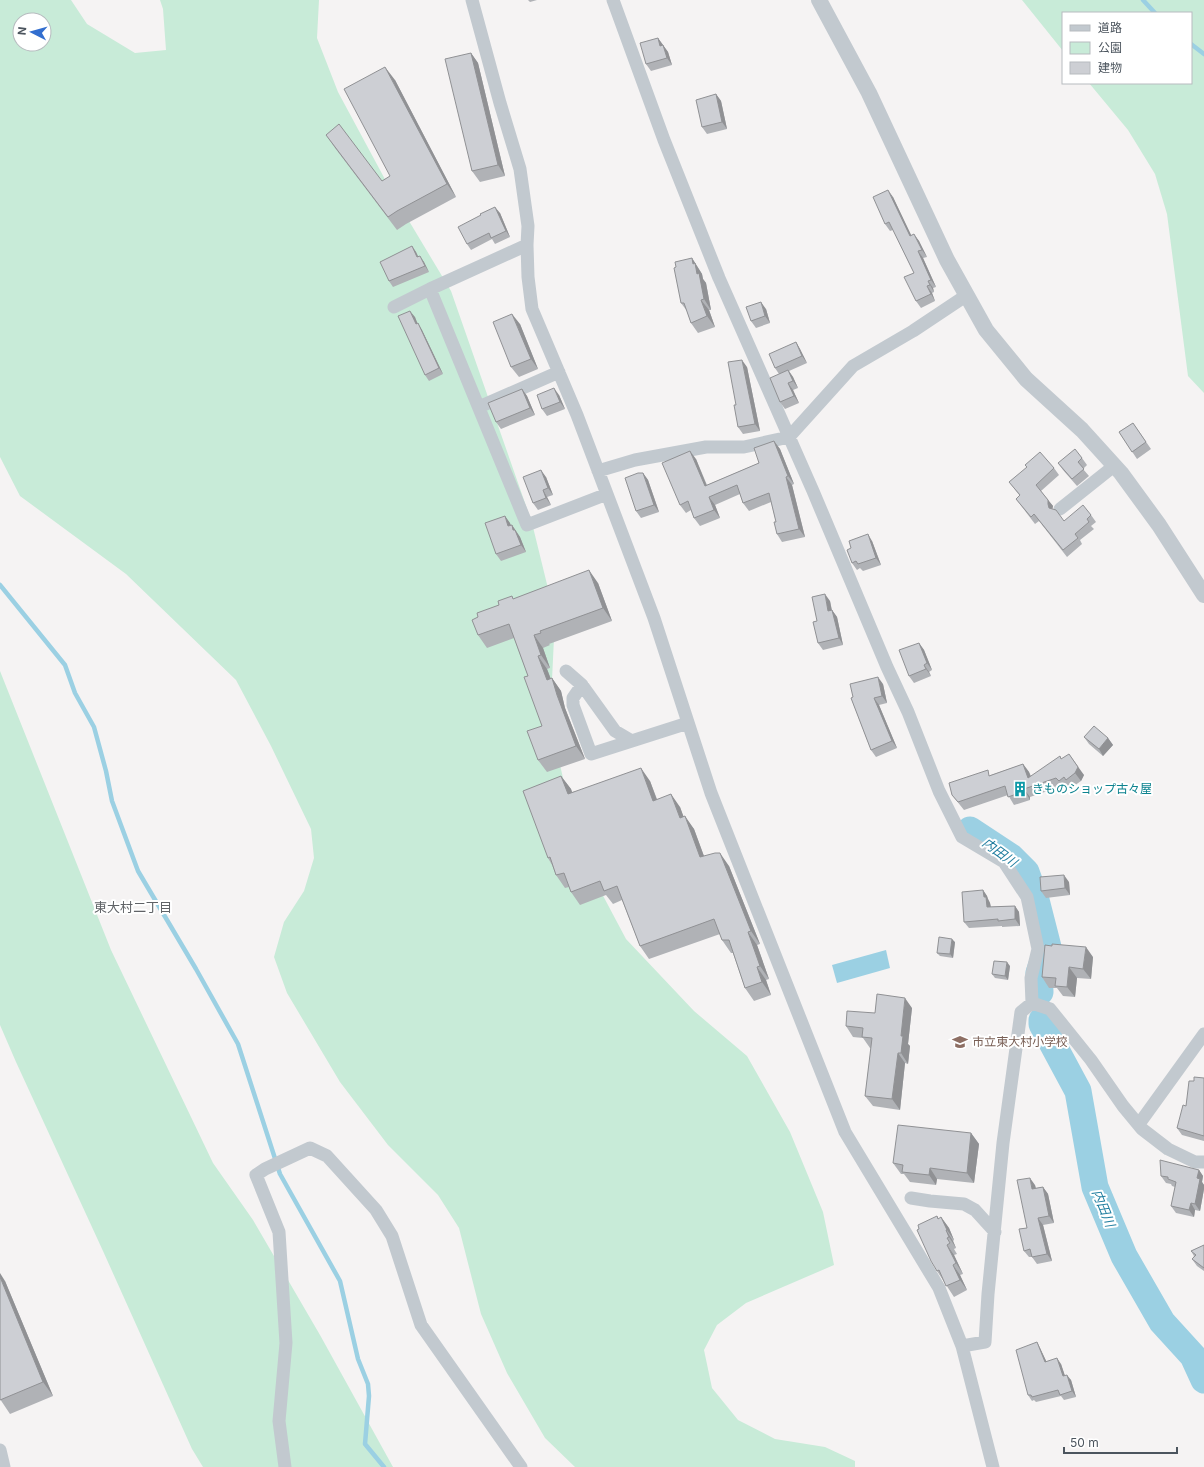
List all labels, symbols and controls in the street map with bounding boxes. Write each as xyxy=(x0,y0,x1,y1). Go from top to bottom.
north arrow xyxy=(12,12,52,52)
legend xyxy=(1062,12,1192,84)
text: 道路 xyxy=(1098,20,1122,35)
text: N xyxy=(15,26,29,36)
text: 公園 xyxy=(1098,40,1122,55)
text: 建物 xyxy=(1098,60,1122,75)
building icon: きものショップ古々屋 xyxy=(1011,780,1029,798)
place label: きものショップ古々屋 xyxy=(1032,781,1152,796)
water label: 内田川 xyxy=(980,834,1022,871)
district label: 東大村二丁目 xyxy=(94,899,172,915)
school or university icon: 市立東大村小学校 xyxy=(951,1033,969,1051)
place label: 市立東大村小学校 xyxy=(972,1034,1068,1049)
water label: 内田川 xyxy=(1089,1187,1119,1231)
scale bar xyxy=(1064,1429,1177,1455)
text: 50 m xyxy=(1070,1435,1099,1450)

